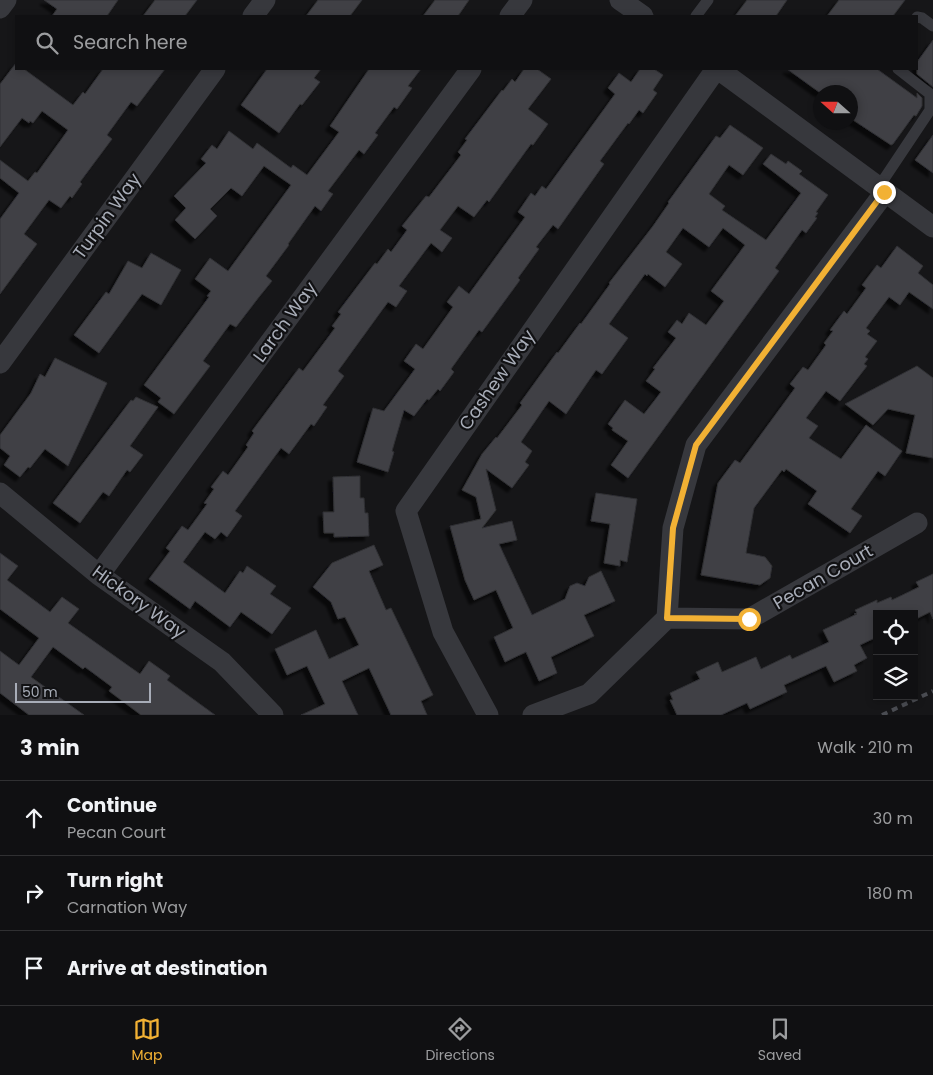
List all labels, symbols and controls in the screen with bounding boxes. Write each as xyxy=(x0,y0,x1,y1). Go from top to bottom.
search box xyxy=(15,15,918,70)
icon: search xyxy=(33,29,61,57)
text: Search here xyxy=(73,29,187,56)
north arrow xyxy=(813,85,858,130)
street label: Turpin Way xyxy=(67,168,146,264)
route end xyxy=(873,181,896,204)
street label: Larch Way xyxy=(247,276,322,367)
street label: Cashew Way xyxy=(453,324,541,435)
street label: Pecan Court xyxy=(768,538,877,615)
street label: Hickory Way xyxy=(87,559,191,644)
route start xyxy=(738,608,761,631)
map controls xyxy=(873,610,918,700)
button: locate xyxy=(873,610,918,655)
button: layers xyxy=(873,655,918,700)
scale bar xyxy=(15,680,151,703)
text: 50 m xyxy=(22,682,58,702)
text: 3 min xyxy=(20,733,80,762)
text: Walk · 210 m xyxy=(817,736,913,759)
text: Continue xyxy=(67,792,157,819)
icon: ahead xyxy=(20,804,48,832)
text: 30 m xyxy=(873,807,913,830)
text: Pecan Court xyxy=(67,821,166,844)
text: Turn right xyxy=(67,867,163,894)
icon: right xyxy=(20,879,48,907)
text: 180 m xyxy=(867,882,913,905)
text: Carnation Way xyxy=(67,896,187,919)
icon: arrive xyxy=(20,954,48,982)
text: Arrive at destination xyxy=(67,955,268,982)
tab: Map xyxy=(131,1015,162,1066)
tab: Directions xyxy=(425,1015,495,1066)
tab: Saved xyxy=(758,1015,802,1066)

